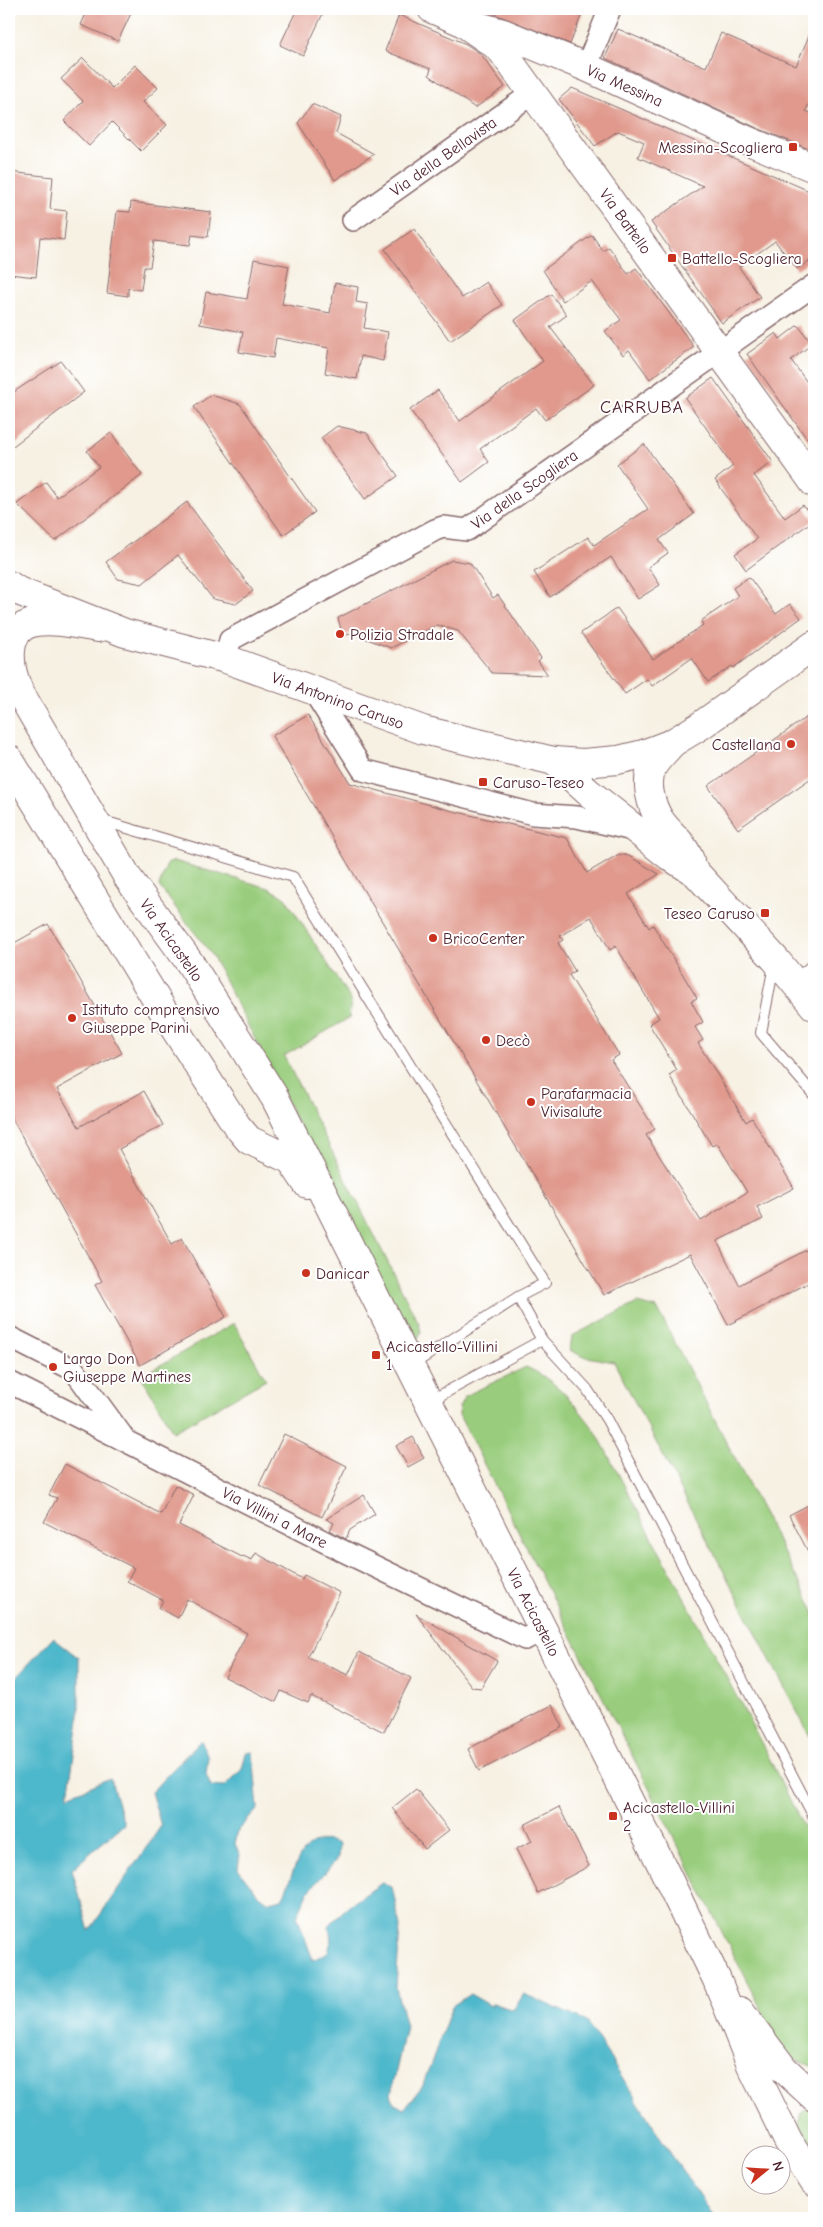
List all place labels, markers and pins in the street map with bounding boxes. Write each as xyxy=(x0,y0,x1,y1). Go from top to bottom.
place label: Messina-Scogliera xyxy=(658,139,783,157)
marker: Messina-Scogliera xyxy=(787,141,799,153)
place label: Battello-Scogliera xyxy=(682,250,802,268)
marker: Battello-Scogliera xyxy=(666,252,678,264)
place label: Polizia Stradale xyxy=(350,626,454,644)
marker: Polizia Stradale xyxy=(334,628,346,640)
place label: Castellana xyxy=(712,736,781,754)
marker: Castellana xyxy=(785,738,797,750)
place label: Caruso-Teseo xyxy=(493,774,584,792)
marker: Caruso-Teseo xyxy=(477,776,489,788)
place label: Teseo Caruso xyxy=(664,905,755,923)
marker: Teseo Caruso xyxy=(759,907,771,919)
place label: BricoCenter xyxy=(443,930,525,948)
marker: BricoCenter xyxy=(427,932,439,944)
place label: Istituto comprensivo Giuseppe Parini xyxy=(82,1001,220,1037)
marker: Istituto comprensivo Giuseppe Parini xyxy=(66,1012,78,1024)
place label: Decò xyxy=(496,1032,530,1050)
marker: Decò xyxy=(480,1034,492,1046)
place label: Parafarmacia Vivisalute xyxy=(541,1085,632,1121)
marker: Parafarmacia Vivisalute xyxy=(525,1096,537,1108)
place label: Danicar xyxy=(316,1265,370,1283)
marker: Danicar xyxy=(300,1267,312,1279)
place label: Acicastello-Villini 1 xyxy=(386,1338,498,1374)
marker: Acicastello-Villini 1 xyxy=(370,1349,382,1361)
place label: Largo Don Giuseppe Martines xyxy=(63,1350,191,1386)
marker: Largo Don Giuseppe Martines xyxy=(47,1361,59,1373)
place label: Acicastello-Villini 2 xyxy=(623,1799,735,1835)
marker: Acicastello-Villini 2 xyxy=(607,1810,619,1822)

